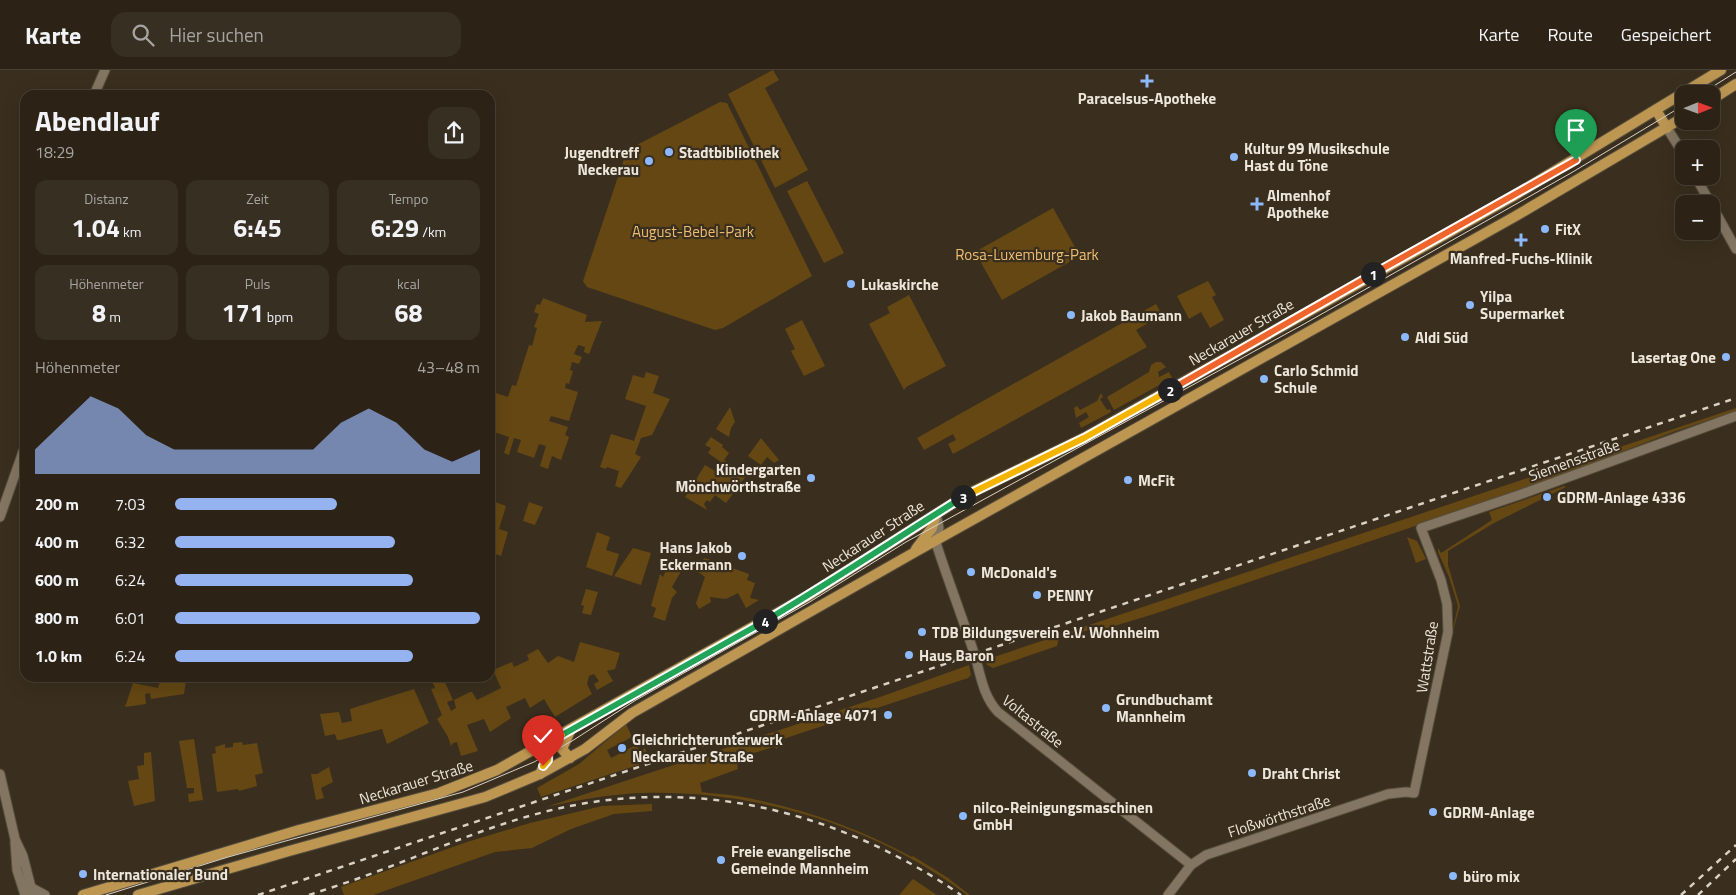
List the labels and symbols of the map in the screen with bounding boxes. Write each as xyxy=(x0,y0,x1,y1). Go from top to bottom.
marker: Paracelsus-Apotheke xyxy=(1141,75,1153,87)
north arrow xyxy=(1675,85,1720,130)
place label: Paracelsus-Apotheke xyxy=(1078,87,1217,110)
pin xyxy=(1555,109,1597,160)
place label: Kultur 99 Musikschule Hast du Töne xyxy=(1244,137,1390,177)
place label: Jugendtreff Neckerau xyxy=(565,141,640,181)
place label: Stadtbibliothek xyxy=(679,141,779,164)
marker: Stadtbibliothek xyxy=(663,146,675,158)
marker: Kultur 99 Musikschule Hast du Töne xyxy=(1228,151,1240,163)
marker: Jugendtreff Neckerau xyxy=(643,155,655,167)
place label: Almenhof Apotheke xyxy=(1267,184,1331,224)
marker: Almenhof Apotheke xyxy=(1251,198,1263,210)
place label: FitX xyxy=(1555,218,1581,241)
park label: August-Bebel-Park xyxy=(632,220,754,243)
marker: FitX xyxy=(1539,223,1551,235)
marker: Manfred-Fuchs-Klinik xyxy=(1514,233,1528,247)
park label: Rosa-Luxemburg-Park xyxy=(955,243,1099,266)
place label: Manfred-Fuchs-Klinik xyxy=(1450,247,1593,270)
pin: 1 xyxy=(1360,262,1386,286)
place label: Lukaskirche xyxy=(861,273,939,296)
marker: Lukaskirche xyxy=(845,278,857,290)
place label: Yilpa Supermarket xyxy=(1480,285,1565,325)
street label: Neckarauer Straße xyxy=(1184,293,1298,371)
marker: Yilpa Supermarket xyxy=(1464,299,1476,311)
place label: Jakob Baumann xyxy=(1081,304,1182,327)
marker: Jakob Baumann xyxy=(1065,309,1077,321)
place label: Aldi Süd xyxy=(1415,326,1468,349)
marker: Aldi Süd xyxy=(1399,331,1411,343)
place label: Lasertag One xyxy=(1631,346,1716,369)
marker: Lasertag One xyxy=(1720,351,1732,363)
place label: Carlo Schmid Schule xyxy=(1274,359,1359,399)
marker: Carlo Schmid Schule xyxy=(1258,373,1270,385)
pin: 2 xyxy=(1158,378,1182,402)
street label: Siemensstraße xyxy=(1525,433,1623,487)
place label: Kindergarten Mönchwörthstraße xyxy=(676,458,801,498)
place label: McFit xyxy=(1138,469,1175,492)
marker: Kindergarten Mönchwörthstraße xyxy=(805,472,817,484)
marker: McFit xyxy=(1122,474,1134,486)
pin: 3 xyxy=(950,484,976,510)
place label: GDRM-Anlage 4336 xyxy=(1557,486,1686,509)
marker: GDRM-Anlage 4336 xyxy=(1541,491,1553,503)
street label: Neckarauer Straße xyxy=(817,494,929,578)
place label: Hans Jakob Eckermann xyxy=(659,536,732,576)
marker: Hans Jakob Eckermann xyxy=(736,550,748,562)
place label: McDonald's xyxy=(981,561,1057,584)
marker: McDonald's xyxy=(965,566,977,578)
place label: PENNY xyxy=(1047,584,1094,607)
marker: PENNY xyxy=(1031,589,1043,601)
pin: 4 xyxy=(752,608,778,634)
street label: Wattstraße xyxy=(1410,620,1444,694)
place label: TDB Bildungsverein e.V. Wohnheim xyxy=(932,621,1160,644)
marker: TDB Bildungsverein e.V. Wohnheim xyxy=(916,626,928,638)
place label: Haus Baron xyxy=(919,644,994,667)
marker: Haus Baron xyxy=(903,649,915,661)
place label: Grundbuchamt Mannheim xyxy=(1116,688,1213,728)
street label: Voltastraße xyxy=(997,689,1069,753)
marker: Grundbuchamt Mannheim xyxy=(1100,702,1112,714)
place label: GDRM-Anlage 4071 xyxy=(749,704,878,727)
marker: GDRM-Anlage 4071 xyxy=(882,709,894,721)
pin xyxy=(522,715,564,766)
place label: Gleichrichterunterwerk Neckarauer Straße xyxy=(632,728,783,768)
marker: Gleichrichterunterwerk Neckarauer Straße xyxy=(616,742,628,754)
street label: Neckarauer Straße xyxy=(356,754,476,810)
place label: Draht Christ xyxy=(1262,762,1341,785)
marker: Draht Christ xyxy=(1246,767,1258,779)
street label: Floßwörthstraße xyxy=(1225,789,1333,843)
place label: nilco-Reinigungsmaschinen GmbH xyxy=(973,796,1153,836)
place label: GDRM-Anlage xyxy=(1443,801,1535,824)
marker: GDRM-Anlage xyxy=(1427,806,1439,818)
marker: nilco-Reinigungsmaschinen GmbH xyxy=(957,810,969,822)
place label: Freie evangelische Gemeinde Mannheim xyxy=(731,840,869,880)
marker: Freie evangelische Gemeinde Mannheim xyxy=(715,854,727,866)
place label: Internationaler Bund xyxy=(93,863,228,886)
place label: büro mix xyxy=(1463,865,1520,888)
marker: Internationaler Bund xyxy=(77,868,89,880)
marker: büro mix xyxy=(1447,870,1459,882)

